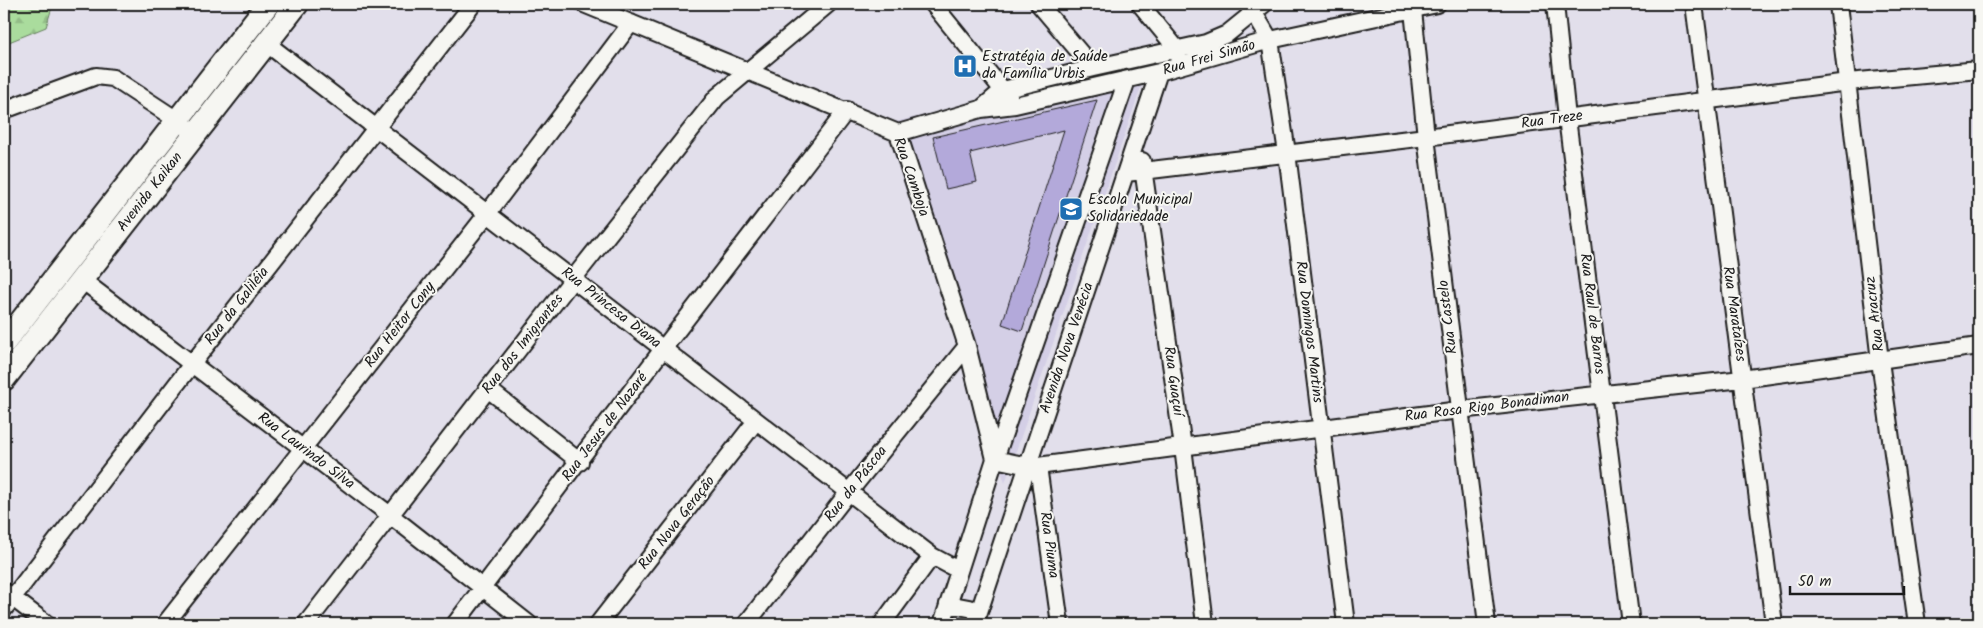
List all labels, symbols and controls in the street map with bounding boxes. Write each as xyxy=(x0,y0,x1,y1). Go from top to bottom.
street label: Rua Frei Simão xyxy=(1160,33,1258,83)
place label: Estratégia de Saúde da Família Urbis xyxy=(982,45,1108,86)
hospital icon: Estratégia de Saúde da Família Urbis xyxy=(952,53,978,79)
street label: Rua Treze xyxy=(1520,104,1585,136)
street label: Rua Camboja xyxy=(886,134,936,220)
street label: Avenida Kaikan xyxy=(111,147,189,237)
place label: Escola Municipal Solidariedade xyxy=(1088,188,1192,229)
school or university icon: Escola Municipal Solidariedade xyxy=(1058,196,1084,222)
street label: Rua Raul de Barros xyxy=(1573,252,1611,376)
street label: Rua Domingos Martins xyxy=(1288,260,1330,405)
street label: Rua Princesa Diana xyxy=(556,261,666,355)
street label: Rua da Galiléia xyxy=(199,262,275,350)
street label: Rua Marataízes xyxy=(1715,265,1753,364)
street label: Rua Aracruz xyxy=(1858,275,1892,353)
street label: Rua Heitor Cony xyxy=(359,276,442,373)
street label: Rua Castelo xyxy=(1432,278,1464,355)
street label: Avenida Nova Venécia xyxy=(1033,279,1101,417)
street label: Rua dos Imigrantes xyxy=(476,288,570,399)
street label: Rua Guaçuí xyxy=(1156,345,1190,420)
street label: Rua Jesus de Nazaré xyxy=(556,366,655,487)
street label: Rua Rosa Rigo Bonadiman xyxy=(1403,385,1571,429)
street label: Rua Laurindo Silva xyxy=(252,406,360,496)
street label: Rua da Páscoa xyxy=(818,440,894,528)
street label: Rua Nova Geração xyxy=(632,471,722,575)
street label: Rua Piuma xyxy=(1032,510,1066,580)
scale bar xyxy=(1790,563,1904,595)
text: 50 m xyxy=(1798,570,1832,594)

